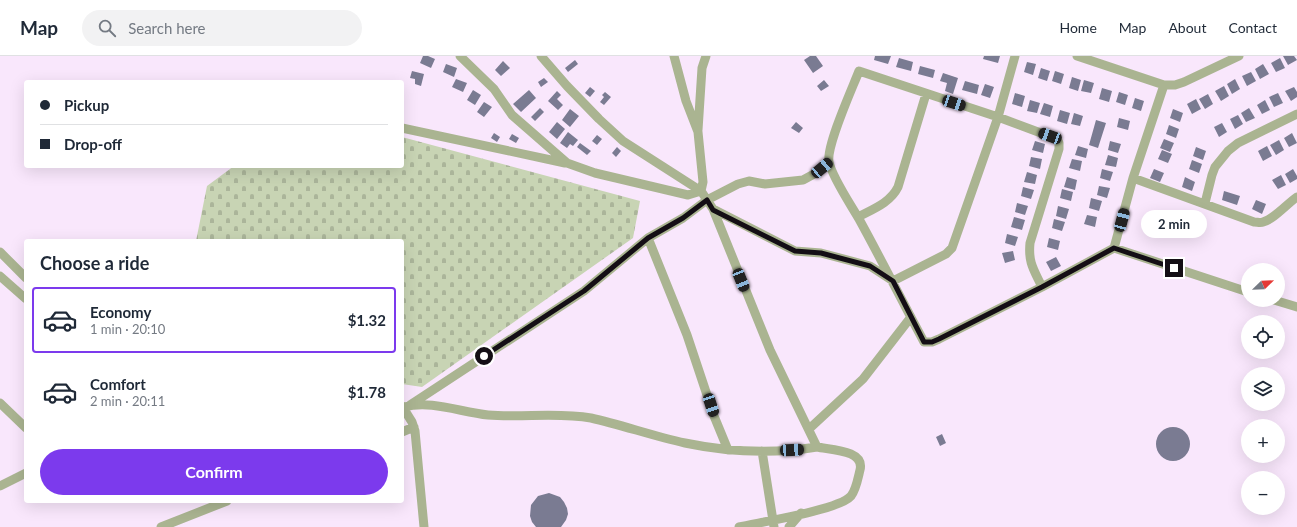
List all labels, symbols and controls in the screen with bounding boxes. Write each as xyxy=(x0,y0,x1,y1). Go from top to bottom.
search box xyxy=(82,10,362,46)
text: Map xyxy=(20,16,58,39)
icon: search xyxy=(96,17,118,39)
text: Search here xyxy=(128,19,206,37)
text: Home xyxy=(1059,19,1097,36)
text: Map xyxy=(1119,19,1146,36)
text: About xyxy=(1168,19,1206,36)
text: Contact xyxy=(1228,19,1277,36)
car xyxy=(941,94,967,112)
text: Pickup xyxy=(64,96,109,114)
car xyxy=(1037,126,1063,146)
text: Drop-off xyxy=(64,135,122,153)
car xyxy=(809,156,835,180)
car xyxy=(1113,207,1131,233)
callout: 2 min xyxy=(1141,210,1207,238)
text: 2 min xyxy=(1158,216,1190,232)
text: Choose a ride xyxy=(40,252,149,274)
route end xyxy=(1165,259,1183,277)
north arrow xyxy=(1241,263,1285,307)
map controls xyxy=(1241,263,1285,515)
car xyxy=(731,267,751,293)
icon: car xyxy=(42,302,78,338)
text: Economy xyxy=(90,303,151,321)
text: $1.32 xyxy=(348,311,386,329)
button: locate xyxy=(1241,315,1285,359)
text: 1 min · 20:10 xyxy=(90,321,165,337)
route start xyxy=(475,347,493,365)
button: layers xyxy=(1241,367,1285,411)
icon: car xyxy=(42,374,78,410)
text: Comfort xyxy=(90,375,146,393)
text: $1.78 xyxy=(348,383,386,401)
car xyxy=(702,392,720,418)
text: 2 min · 20:11 xyxy=(90,393,165,409)
button: + xyxy=(1241,419,1285,463)
car xyxy=(780,443,804,457)
button: Confirm xyxy=(40,449,388,495)
button: − xyxy=(1241,471,1285,515)

